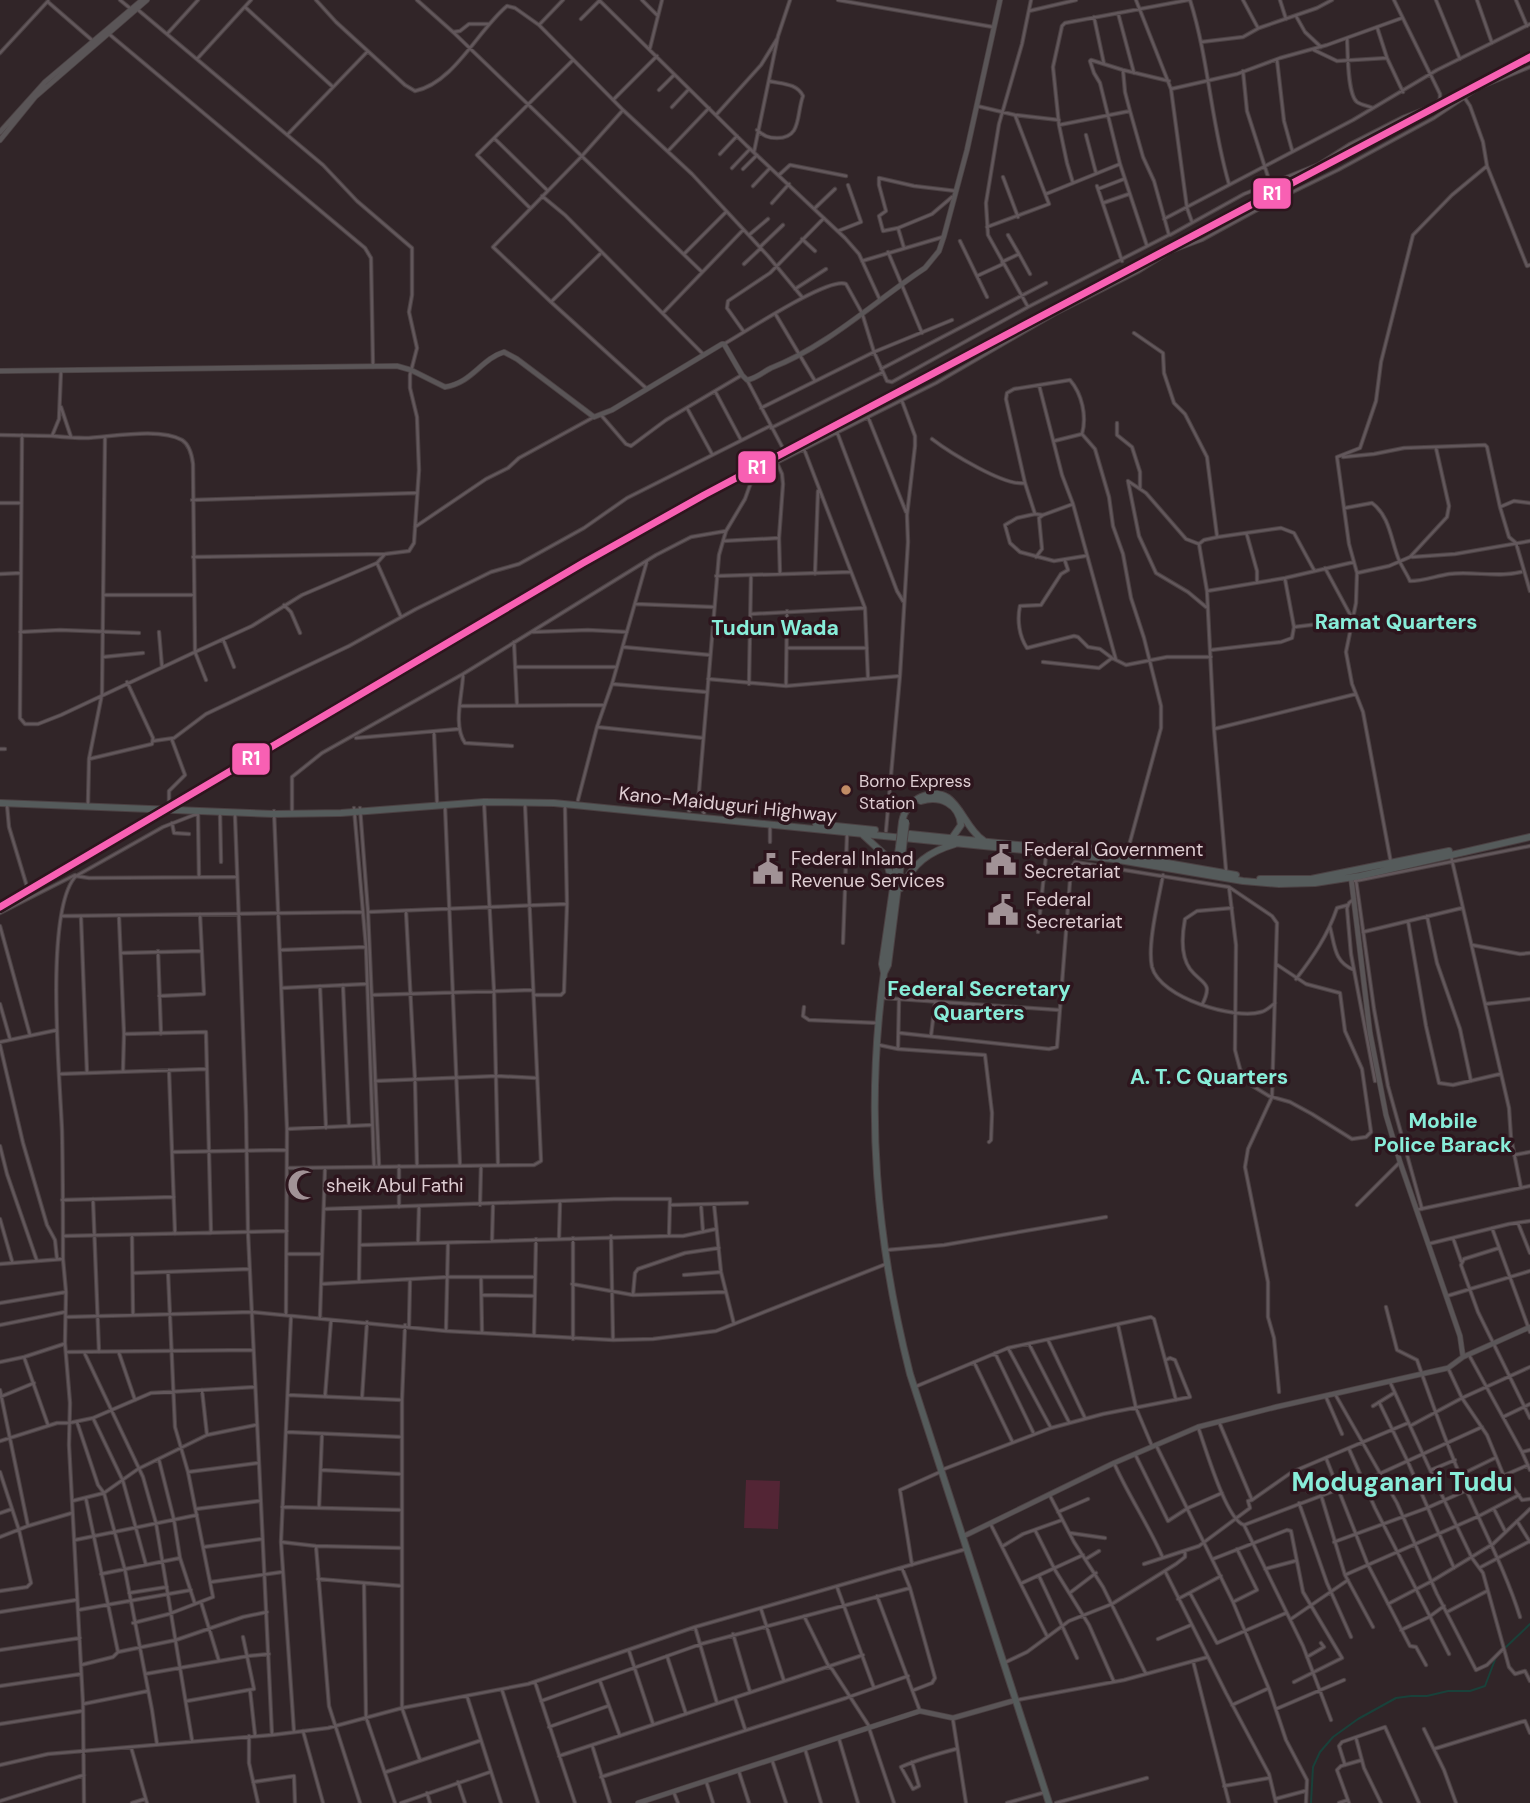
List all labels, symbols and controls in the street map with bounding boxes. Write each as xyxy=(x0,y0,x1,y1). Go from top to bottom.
line badge: R1 xyxy=(1252,177,1292,210)
text: R1 xyxy=(1263,181,1281,206)
line badge: R1 xyxy=(737,450,777,484)
text: R1 xyxy=(748,455,766,480)
district label: Ramat Quarters xyxy=(1315,608,1477,636)
district label: Tudun Wada xyxy=(711,614,839,642)
line badge: R1 xyxy=(231,742,271,776)
text: R1 xyxy=(242,746,260,771)
place label: Borno Express Station xyxy=(859,770,971,814)
street label: Kano-Maiduguri Highway xyxy=(618,781,839,828)
marker: Borno Express Station xyxy=(839,783,853,797)
place label: Federal Government Secretariat xyxy=(1024,837,1203,884)
public building icon: Federal Government Secretariat xyxy=(984,843,1018,877)
place label: Federal Inland Revenue Services xyxy=(791,846,945,893)
public building icon: Federal Inland Revenue Services xyxy=(751,852,785,886)
place label: Federal Secretariat xyxy=(1026,887,1123,934)
public building icon: Federal Secretariat xyxy=(986,893,1020,927)
district label: Federal Secretary Quarters xyxy=(887,975,1071,1027)
district label: A. T. C Quarters xyxy=(1130,1063,1288,1091)
district label: Mobile Police Barack xyxy=(1374,1107,1512,1159)
mosque icon: sheik Abul Fathi xyxy=(286,1168,320,1202)
place label: sheik Abul Fathi xyxy=(326,1173,464,1198)
district label: Moduganari Tudu xyxy=(1291,1465,1513,1499)

